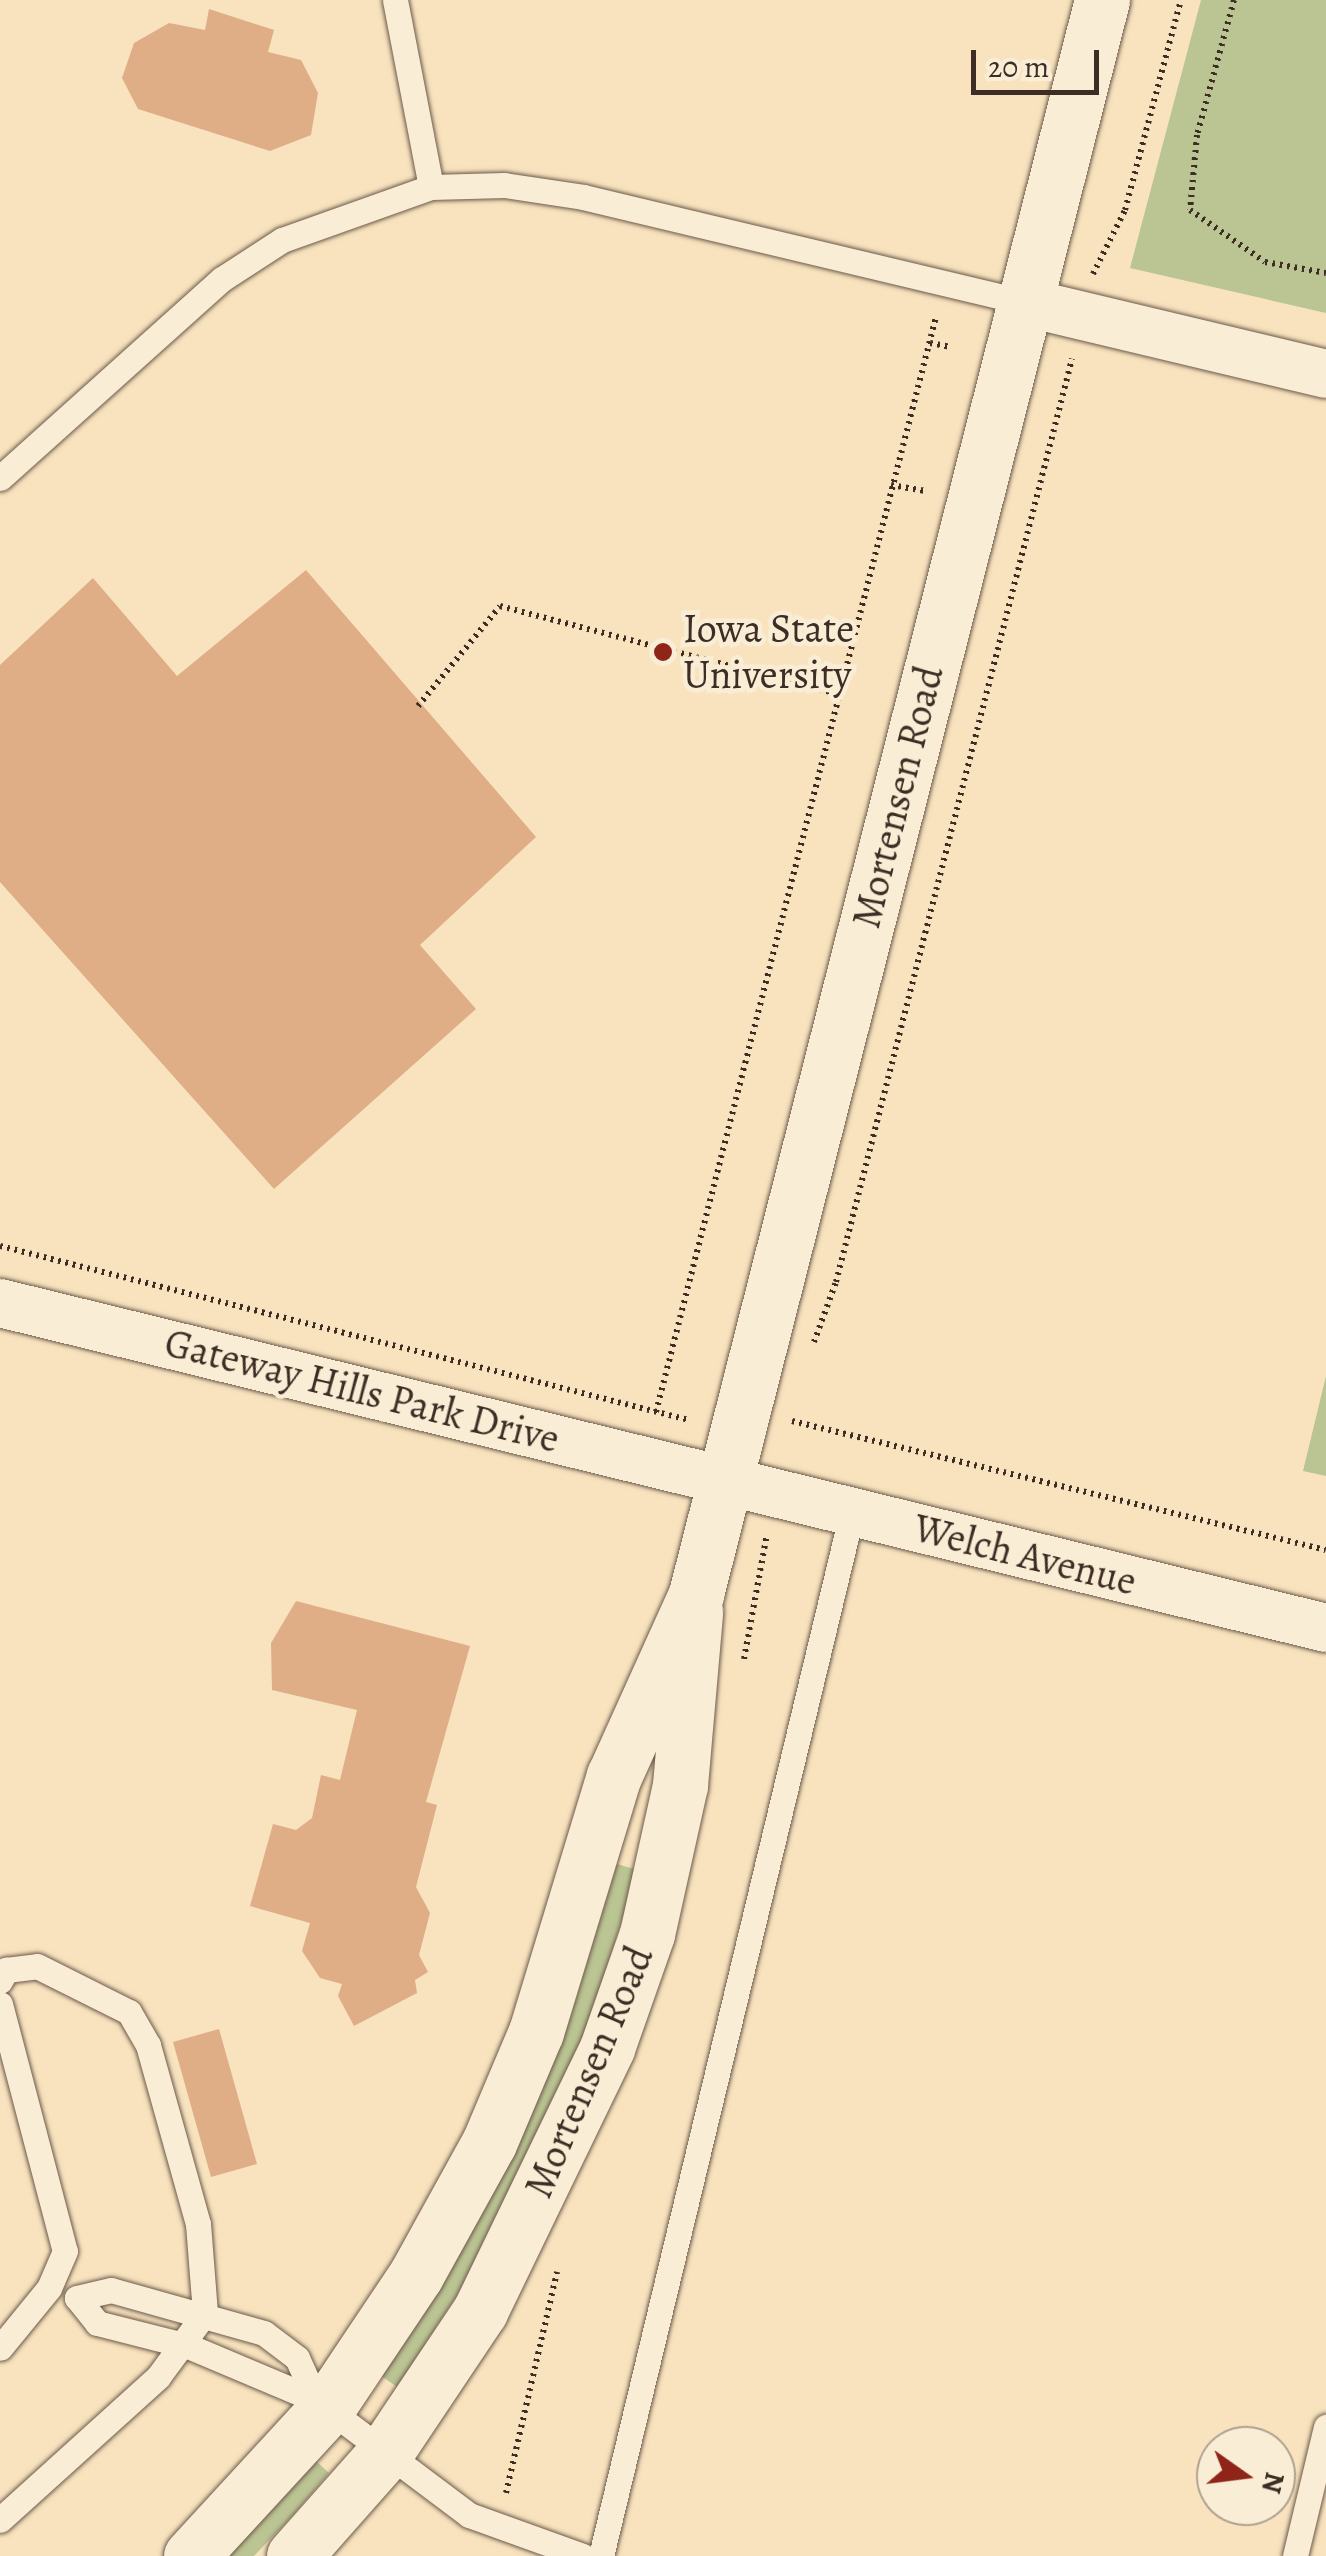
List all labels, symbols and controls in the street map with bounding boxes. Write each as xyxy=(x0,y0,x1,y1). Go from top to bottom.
scale bar xyxy=(976,30,1104,92)
text: 20 m xyxy=(988,47,1049,87)
place label: Iowa State University xyxy=(683,605,854,699)
marker: Iowa State University xyxy=(652,641,674,663)
street label: Mortensen Road xyxy=(842,661,954,933)
street label: Gateway Hills Park Drive xyxy=(160,1319,564,1463)
street label: Welch Avenue xyxy=(909,1504,1141,1606)
street label: Mortensen Road xyxy=(514,1939,664,2205)
north arrow xyxy=(1196,2426,1296,2526)
text: N xyxy=(1252,2468,1294,2497)

